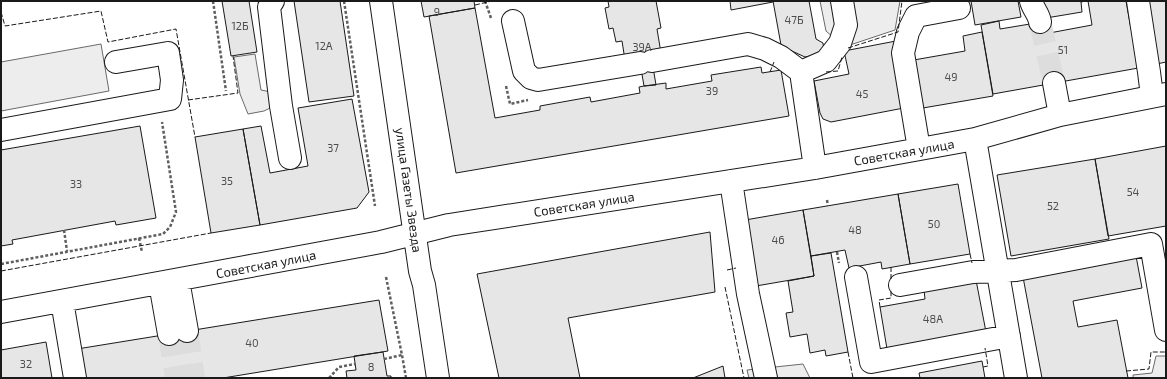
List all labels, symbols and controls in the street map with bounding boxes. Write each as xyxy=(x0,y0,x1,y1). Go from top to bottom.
house number: 9 xyxy=(434,5,440,18)
house number: 47Б xyxy=(785,13,804,26)
house number: 12Б xyxy=(231,19,249,32)
house number: 12А xyxy=(315,39,333,52)
house number: 39А xyxy=(632,40,652,53)
house number: 51 xyxy=(1058,43,1068,56)
house number: 49 xyxy=(944,70,958,83)
house number: 39 xyxy=(706,84,718,97)
house number: 45 xyxy=(856,87,868,100)
street label: улица Газеты Звезда xyxy=(392,126,426,254)
street label: Советская улица xyxy=(853,135,955,169)
house number: 37 xyxy=(327,141,339,154)
house number: 35 xyxy=(221,174,233,187)
house number: 33 xyxy=(70,177,82,190)
house number: 54 xyxy=(1127,185,1140,198)
street label: Советская улица xyxy=(532,188,636,220)
house number: 52 xyxy=(1047,199,1059,212)
house number: 50 xyxy=(928,217,940,230)
house number: 48 xyxy=(848,223,862,236)
house number: 46 xyxy=(771,233,785,246)
street label: Советская улица xyxy=(215,246,317,282)
house number: 48А xyxy=(923,312,943,325)
house number: 40 xyxy=(245,336,259,349)
house number: 32 xyxy=(20,357,32,370)
house number: 8 xyxy=(368,360,374,373)

